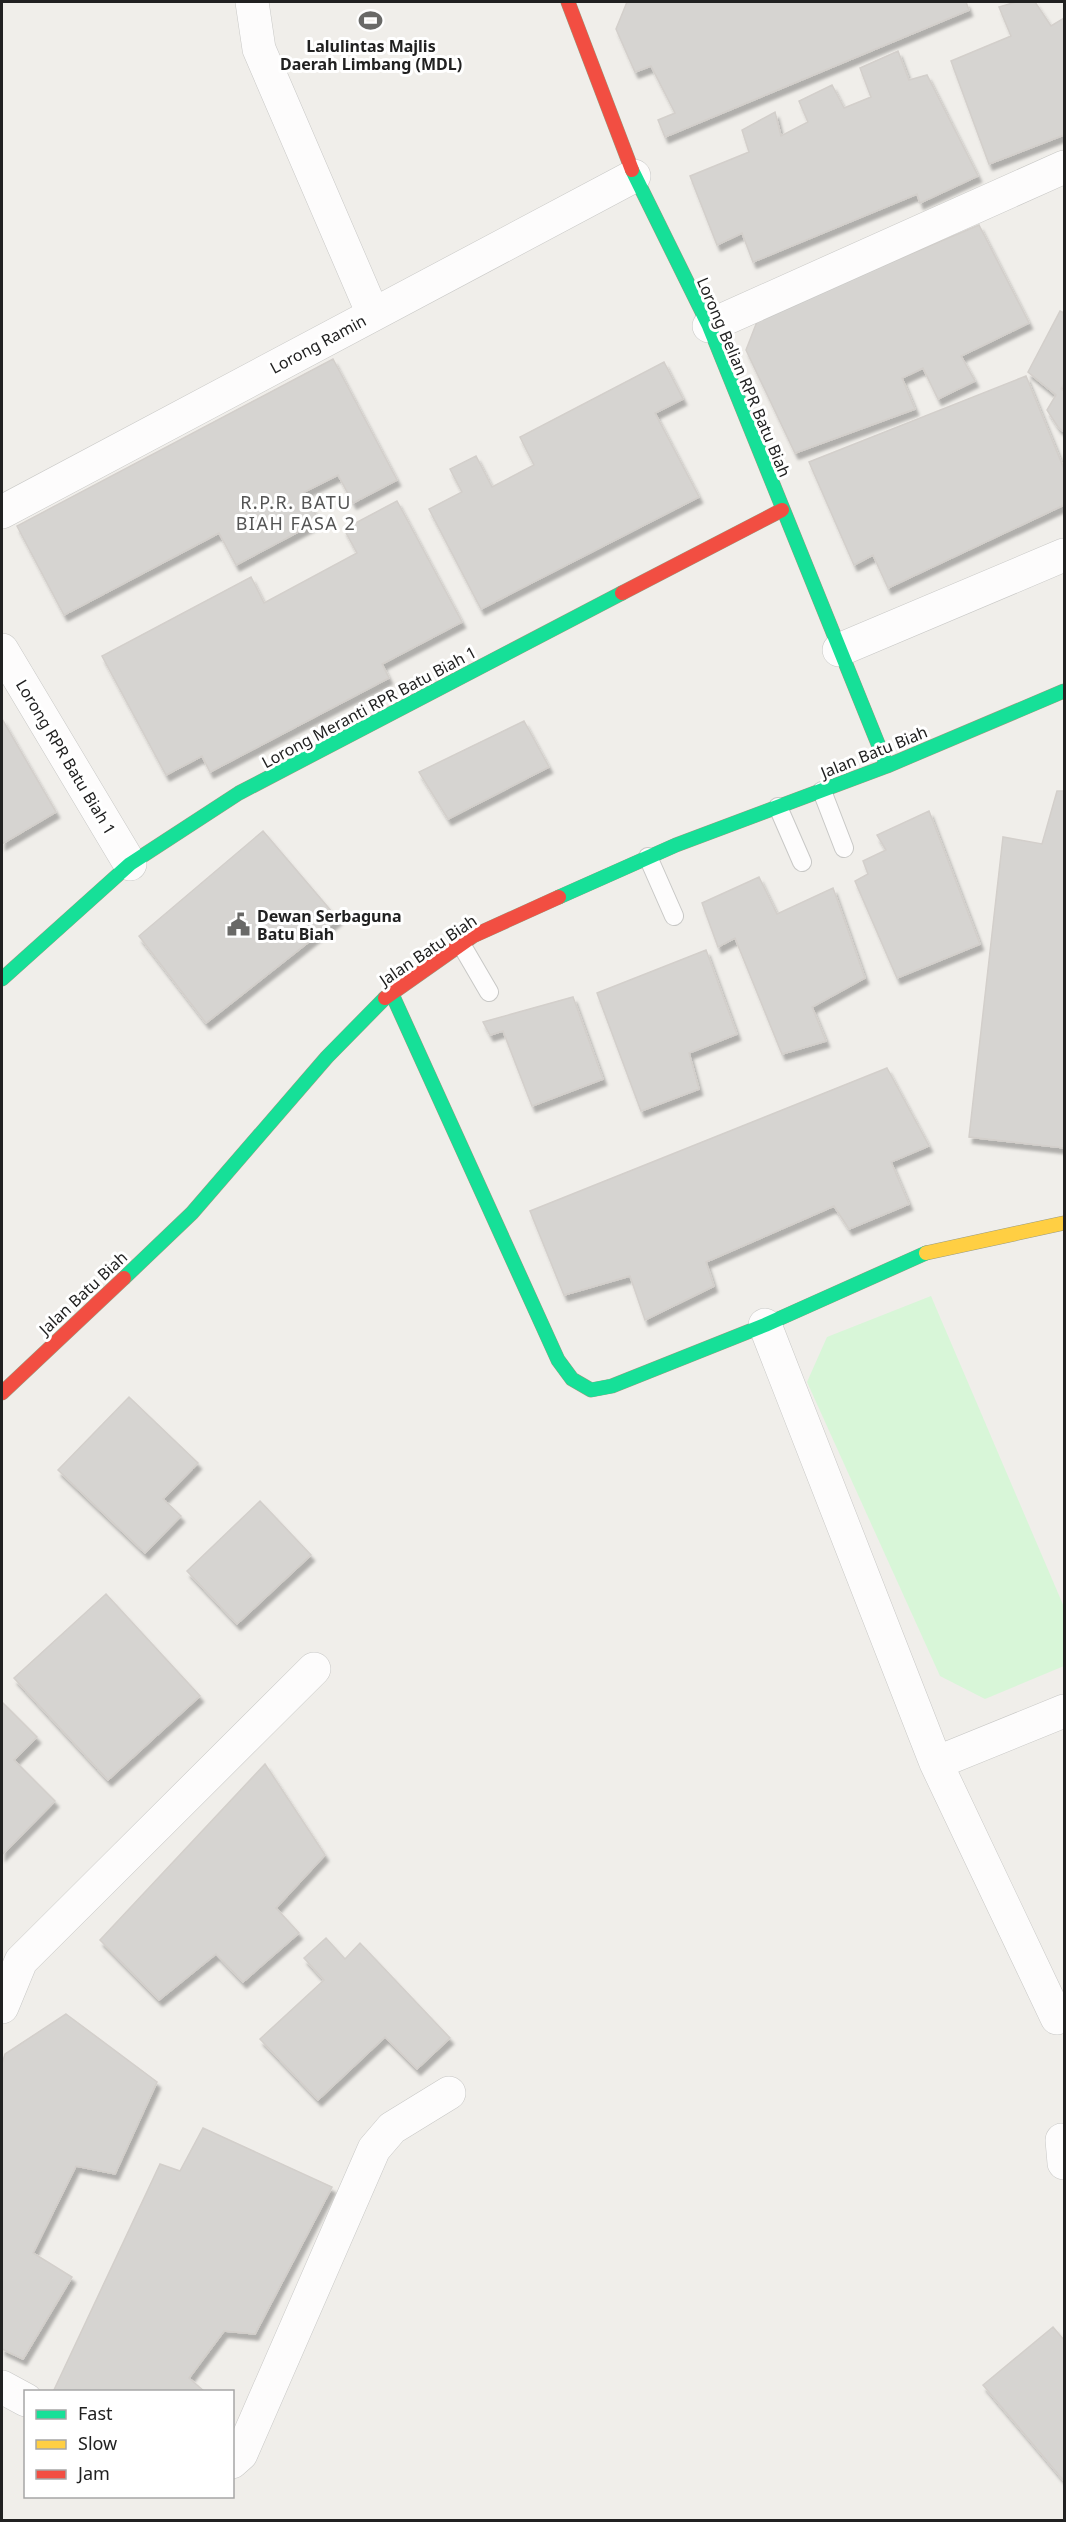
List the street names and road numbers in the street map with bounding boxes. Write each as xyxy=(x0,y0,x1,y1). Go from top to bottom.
street label: Lorong Belian RPR Batu Biah xyxy=(692,274,796,480)
street label: Lorong Ramin xyxy=(266,309,370,379)
street label: Lorong Meranti RPR Batu Biah 1 xyxy=(258,641,480,773)
street label: Lorong RPR Batu Biah 1 xyxy=(11,675,121,839)
street label: Jalan Batu Biah xyxy=(816,721,931,784)
street label: Jalan Batu Biah xyxy=(373,909,481,992)
street label: Jalan Batu Biah xyxy=(33,1246,132,1341)

